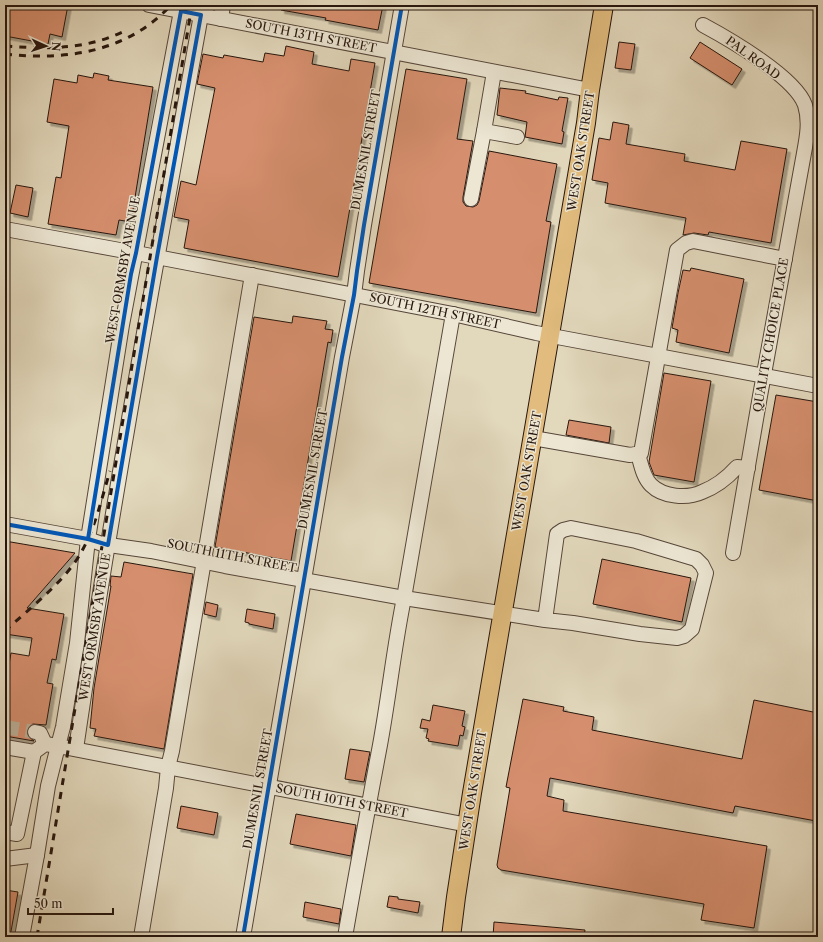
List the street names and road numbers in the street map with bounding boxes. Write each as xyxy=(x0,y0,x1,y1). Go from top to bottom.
street label: SOUTH 13TH STREET xyxy=(244,15,378,56)
street label: PAL ROAD xyxy=(723,33,784,83)
street label: DUMESNIL STREET xyxy=(348,88,383,211)
street label: WEST OAK STREET xyxy=(563,90,597,213)
street label: WEST ORMSBY AVENUE xyxy=(102,195,143,346)
street label: QUALITY CHOICE PLACE xyxy=(750,257,791,413)
street label: SOUTH 12TH STREET xyxy=(368,289,502,332)
street label: DUMESNIL STREET xyxy=(295,407,330,530)
street label: WEST OAK STREET xyxy=(508,410,544,533)
street label: SOUTH 11TH STREET xyxy=(166,536,298,575)
street label: WEST ORMSBY AVENUE xyxy=(75,552,114,703)
street label: DUMESNIL STREET xyxy=(240,727,275,850)
street label: WEST OAK STREET xyxy=(455,729,489,852)
street label: SOUTH 10TH STREET xyxy=(275,780,409,821)

